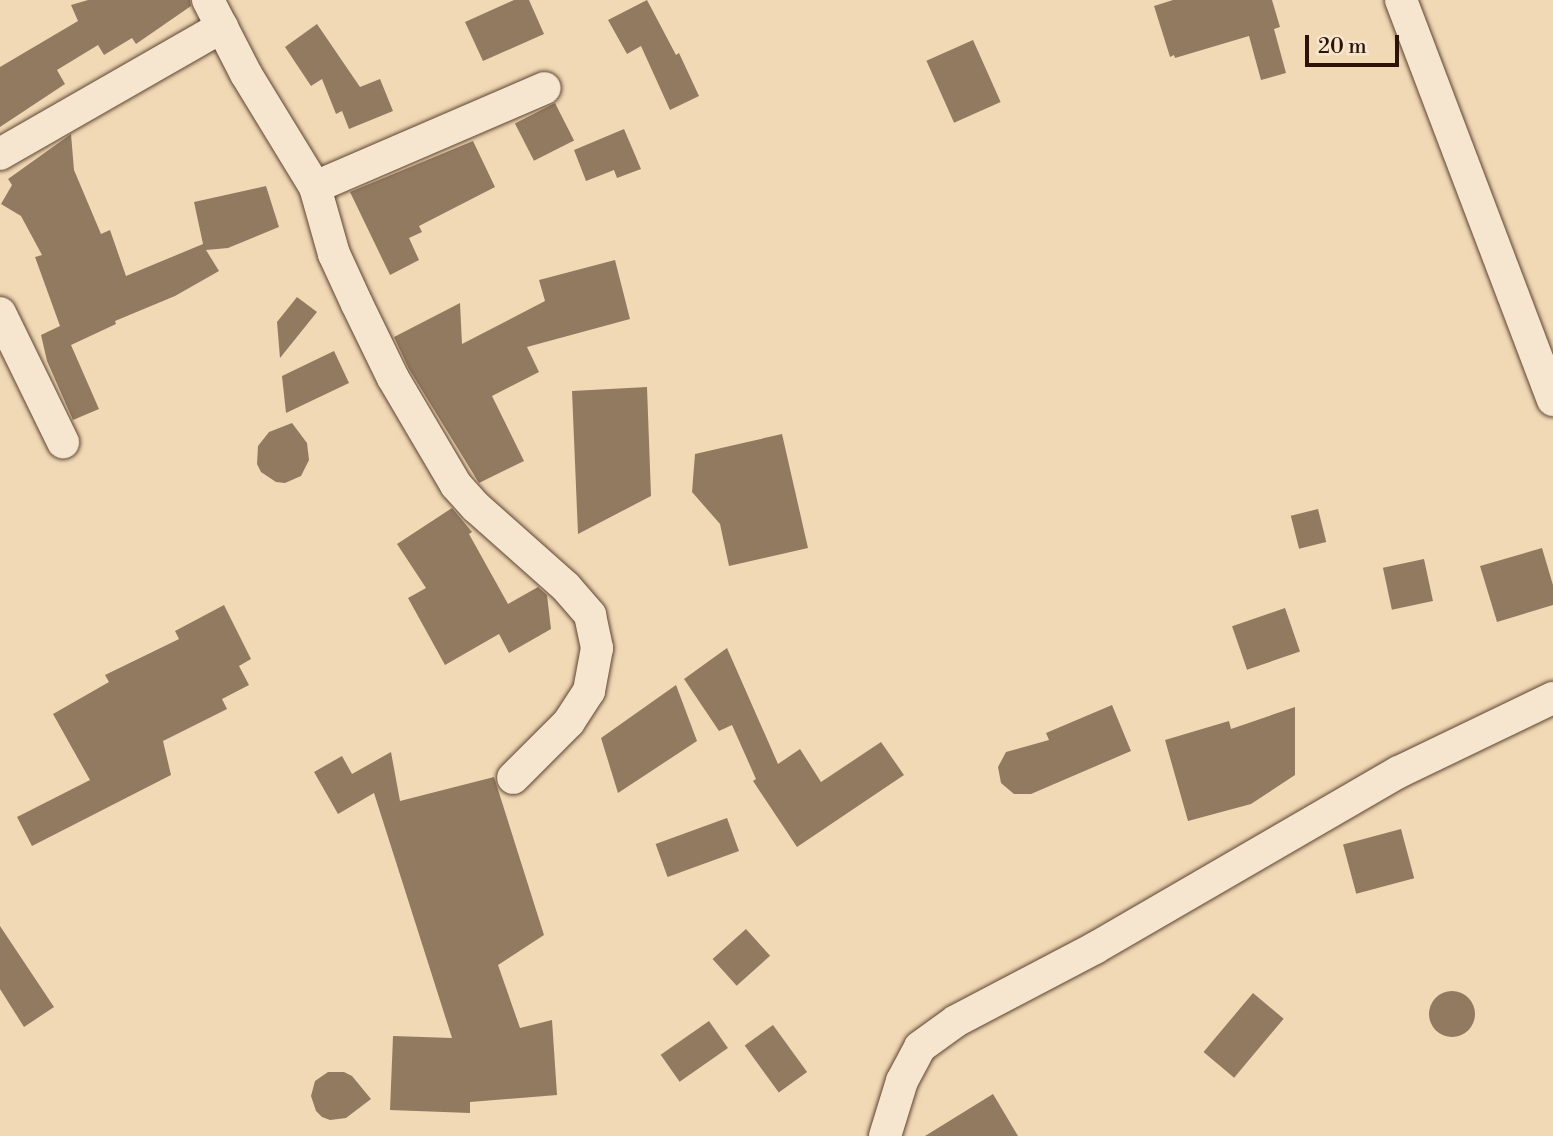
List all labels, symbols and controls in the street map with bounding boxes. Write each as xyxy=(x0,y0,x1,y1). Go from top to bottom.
scale bar xyxy=(1308,21,1402,65)
text: 20 m xyxy=(1318,34,1367,60)

